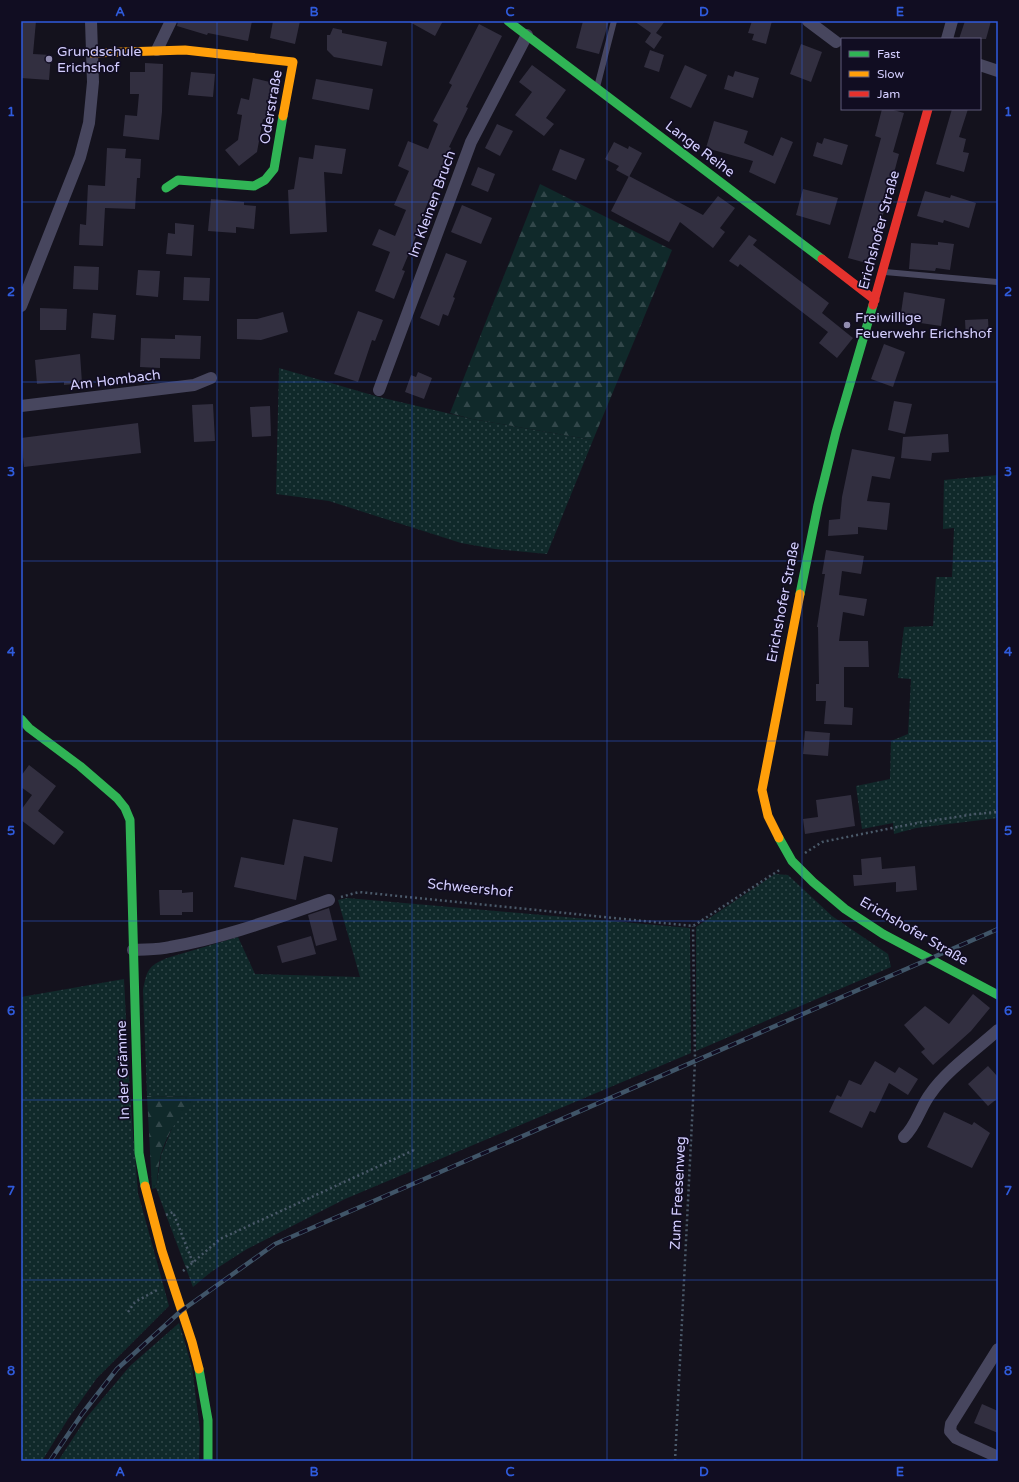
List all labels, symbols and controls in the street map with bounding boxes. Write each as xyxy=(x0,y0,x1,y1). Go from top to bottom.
text: A xyxy=(115,4,125,20)
text: B xyxy=(309,4,319,20)
text: C xyxy=(505,4,515,20)
text: D xyxy=(699,4,709,20)
text: E xyxy=(896,4,904,20)
legend xyxy=(841,38,981,110)
place label: Grundschule Erichshof xyxy=(57,43,142,76)
text: Fast xyxy=(877,47,901,61)
marker: Grundschule Erichshof xyxy=(44,54,54,64)
text: Slow xyxy=(877,67,904,81)
street label: Oderstraße xyxy=(256,69,286,145)
text: Jam xyxy=(877,87,900,101)
text: 1 xyxy=(7,104,15,120)
text: 1 xyxy=(1004,104,1012,120)
street label: Lange Reihe xyxy=(662,117,738,181)
street label: Im Kleinen Bruch xyxy=(405,148,459,260)
street label: Erichshofer Straße xyxy=(855,169,903,291)
text: 2 xyxy=(7,284,15,300)
text: 2 xyxy=(1004,284,1012,300)
place label: Freiwillige Feuerwehr Erichshof xyxy=(855,309,992,342)
marker: Freiwillige Feuerwehr Erichshof xyxy=(842,320,852,330)
street label: Am Hombach xyxy=(69,366,161,394)
text: 3 xyxy=(7,464,15,480)
text: 3 xyxy=(1004,464,1012,480)
street label: Erichshofer Straße xyxy=(763,540,803,664)
text: 4 xyxy=(7,644,16,660)
text: 4 xyxy=(1004,644,1013,660)
text: 5 xyxy=(7,823,15,839)
text: 5 xyxy=(1004,823,1012,839)
street label: Schweershof xyxy=(426,875,514,901)
street label: Erichshofer Straße xyxy=(857,893,971,969)
text: 6 xyxy=(7,1003,15,1019)
text: 6 xyxy=(1004,1003,1012,1019)
street label: In der Grämme xyxy=(113,1020,133,1120)
street label: Zum Freesenweg xyxy=(667,1136,689,1250)
text: 7 xyxy=(7,1183,15,1199)
text: 7 xyxy=(1004,1183,1012,1199)
text: 8 xyxy=(7,1363,15,1379)
text: 8 xyxy=(1004,1363,1012,1379)
text: A xyxy=(115,1464,125,1480)
text: B xyxy=(309,1464,319,1480)
text: C xyxy=(505,1464,515,1480)
text: D xyxy=(699,1464,709,1480)
text: E xyxy=(896,1464,904,1480)

